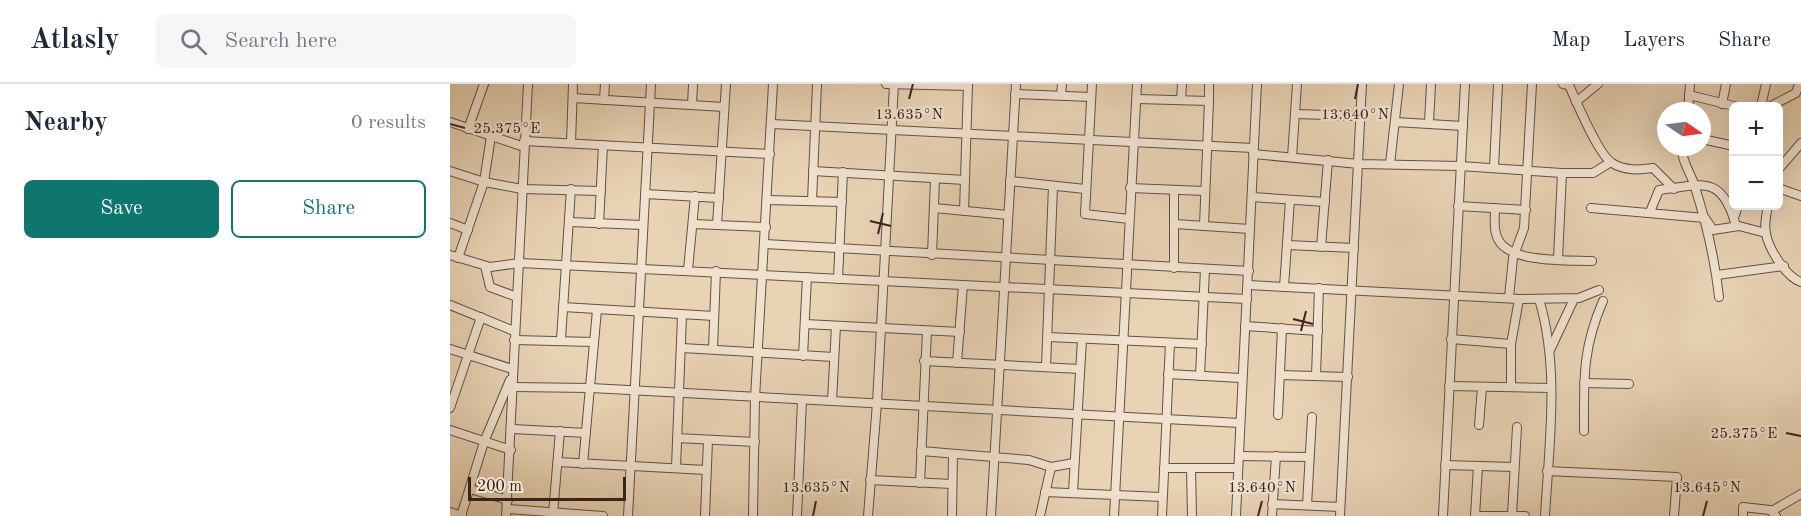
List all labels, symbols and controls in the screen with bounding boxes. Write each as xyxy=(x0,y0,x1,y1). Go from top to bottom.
search box xyxy=(156,14,576,68)
icon: search xyxy=(177,25,210,58)
text: Atlasly xyxy=(30,27,120,55)
text: Search here xyxy=(225,30,337,52)
text: Map xyxy=(1551,30,1590,51)
text: Layers xyxy=(1623,30,1685,51)
text: Share xyxy=(1718,30,1771,51)
north arrow xyxy=(1657,102,1711,156)
map controls xyxy=(1729,102,1783,210)
button: + xyxy=(1729,102,1783,156)
text: 13.635°N xyxy=(875,108,943,123)
text: 13.640°N xyxy=(1321,108,1389,123)
text: Nearby xyxy=(24,110,108,136)
text: 0 results xyxy=(351,113,426,133)
text: 25.375°E xyxy=(474,122,540,137)
button: − xyxy=(1729,156,1783,210)
button: Save xyxy=(24,180,219,238)
button: Share xyxy=(231,180,426,238)
text: 25.375°E xyxy=(1711,427,1777,442)
scale bar xyxy=(468,474,626,502)
text: 200 m xyxy=(477,479,522,495)
text: 13.635°N xyxy=(782,481,850,496)
text: 13.640°N xyxy=(1228,481,1296,496)
text: 13.645°N xyxy=(1673,481,1741,496)

